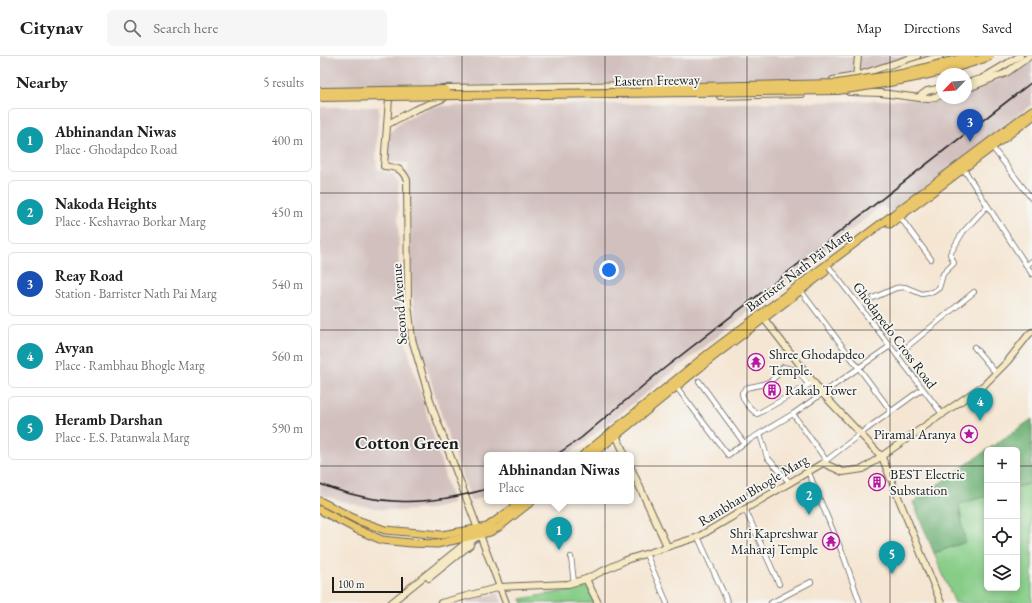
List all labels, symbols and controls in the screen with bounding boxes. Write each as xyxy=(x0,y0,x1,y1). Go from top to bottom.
search box xyxy=(107,10,387,46)
text: Citynav xyxy=(20,15,83,40)
icon: search xyxy=(121,17,143,39)
text: Search here xyxy=(153,18,218,37)
text: Map xyxy=(856,19,882,37)
text: Directions xyxy=(904,19,960,37)
text: Saved xyxy=(982,19,1012,37)
north arrow xyxy=(936,68,972,104)
street label: Eastern Freeway xyxy=(614,70,701,90)
text: Nearby xyxy=(16,71,68,93)
text: 5 results xyxy=(263,74,304,91)
pin: 3 xyxy=(957,109,983,142)
text: Abhinandan Niwas xyxy=(55,122,176,141)
text: 1 xyxy=(27,132,33,149)
text: 400 m xyxy=(272,132,303,149)
text: Place · Ghodapdeo Road xyxy=(55,141,177,158)
text: Nakoda Heights xyxy=(55,194,157,213)
text: 2 xyxy=(27,204,33,221)
text: 450 m xyxy=(272,204,303,221)
text: Place · Keshavrao Borkar Marg xyxy=(55,213,206,230)
street label: Barrister Nath Pai Marg xyxy=(742,224,855,315)
your location xyxy=(599,260,619,280)
street label: Second Avenue xyxy=(387,262,411,345)
text: Reay Road xyxy=(55,266,123,285)
text: 3 xyxy=(27,276,33,293)
text: 540 m xyxy=(272,276,303,293)
street label: Ghodapedo Cross Road xyxy=(849,278,942,393)
text: Station · Barrister Nath Pai Marg xyxy=(55,285,217,302)
text: Avyan xyxy=(55,338,94,357)
place label: Shree Ghodapdeo Temple. xyxy=(769,345,865,379)
text: 4 xyxy=(27,348,33,365)
text: 560 m xyxy=(272,348,303,365)
temple icon: Shree Ghodapdeo Temple. xyxy=(746,352,766,372)
text: Place · Rambhau Bhogle Marg xyxy=(55,357,205,374)
building icon: Rakab Tower xyxy=(762,380,782,400)
place label: Rakab Tower xyxy=(785,381,857,399)
pin: 4 xyxy=(967,388,993,421)
text: Heramb Darshan xyxy=(55,410,163,429)
text: 5 xyxy=(27,420,33,437)
text: 590 m xyxy=(272,420,303,437)
place icon: Piramal Aranya xyxy=(959,424,979,444)
place label: Piramal Aranya xyxy=(874,425,956,443)
text: Place · E.S. Patanwala Marg xyxy=(55,429,189,446)
district label: Cotton Green xyxy=(355,431,459,454)
map controls xyxy=(984,447,1020,591)
button: + xyxy=(984,447,1020,483)
street label: Rambhau Bhogle Marg xyxy=(695,450,812,530)
popup xyxy=(484,452,634,504)
text: Abhinandan Niwas xyxy=(498,460,620,479)
place label: BEST Electric Substation xyxy=(890,465,966,499)
building icon: BEST Electric Substation xyxy=(867,472,887,492)
text: Place xyxy=(498,479,524,496)
pin: 2 xyxy=(796,482,822,515)
button: − xyxy=(984,483,1020,519)
pin: 1 xyxy=(546,517,572,550)
button: locate xyxy=(984,519,1020,555)
place label: Shri Kapreshwar Maharaj Temple xyxy=(730,524,819,558)
temple icon: Shri Kapreshwar Maharaj Temple xyxy=(821,531,841,551)
pin: 5 xyxy=(879,541,905,574)
button: layers xyxy=(984,555,1020,591)
scale bar xyxy=(332,575,403,594)
text: 100 m xyxy=(338,577,365,591)

